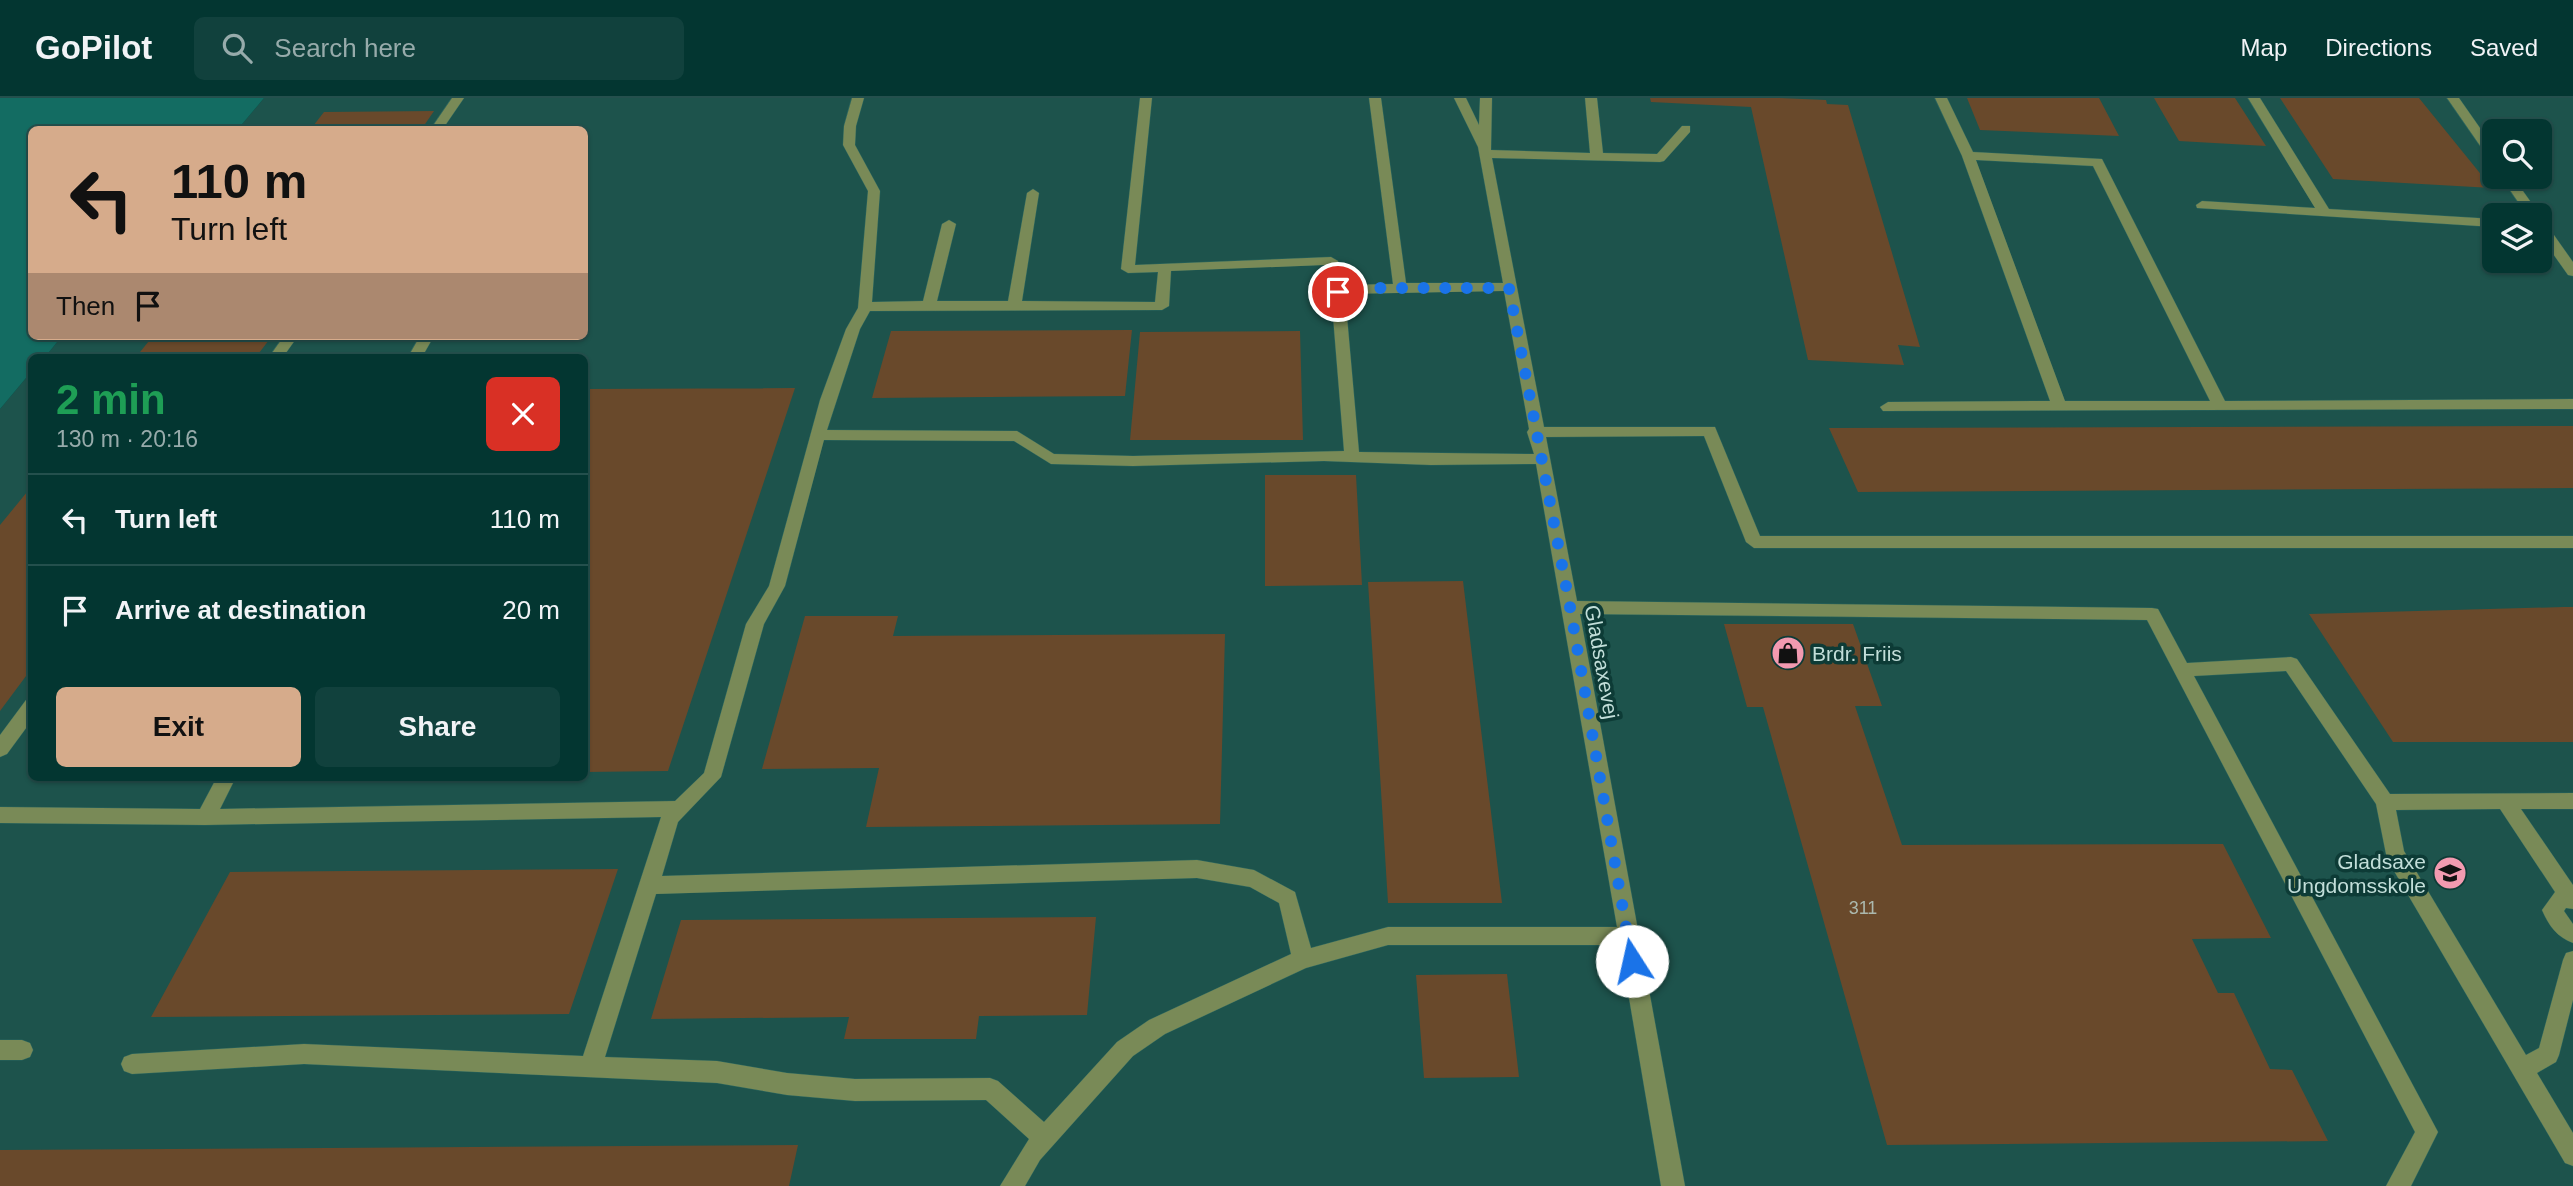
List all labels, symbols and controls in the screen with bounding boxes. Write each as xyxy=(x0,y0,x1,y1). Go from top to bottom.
search box xyxy=(194,17,684,80)
text: GoPilot xyxy=(35,29,152,66)
icon: search xyxy=(218,29,256,67)
text: Search here xyxy=(274,33,416,63)
text: Map xyxy=(2241,34,2287,61)
text: Directions xyxy=(2325,34,2432,61)
text: Saved xyxy=(2470,34,2538,61)
map controls xyxy=(2482,119,2552,273)
button: search xyxy=(2482,119,2552,189)
icon: left xyxy=(56,154,147,245)
text: 110 m xyxy=(171,154,307,208)
button: layers xyxy=(2482,203,2552,273)
text: Turn left xyxy=(171,211,287,247)
pin xyxy=(1308,262,1368,322)
icon: arrive xyxy=(1319,273,1357,311)
icon: arrive xyxy=(129,287,167,325)
text: Then xyxy=(56,291,115,321)
text: 2 min xyxy=(56,376,166,423)
button: close xyxy=(486,377,560,451)
text: 130 m · 20:16 xyxy=(56,426,198,452)
icon: left xyxy=(56,501,94,539)
text: Turn left xyxy=(115,504,217,534)
text: 110 m xyxy=(490,504,560,534)
icon: arrive xyxy=(56,592,94,630)
text: Arrive at destination xyxy=(115,595,366,625)
text: 20 m xyxy=(502,595,560,625)
street label: Gladsaxevej xyxy=(1581,603,1623,721)
shop icon: Brdr. Friis xyxy=(1769,634,1807,672)
place label: Brdr. Friis xyxy=(1812,642,1902,665)
button: Exit xyxy=(56,687,301,767)
button: Share xyxy=(315,687,560,767)
place label: Gladsaxe Ungdomsskole xyxy=(2287,850,2426,897)
school or university icon: Gladsaxe Ungdomsskole xyxy=(2431,854,2469,892)
house number: 311 xyxy=(1849,898,1877,918)
position arrow xyxy=(1595,924,1669,998)

